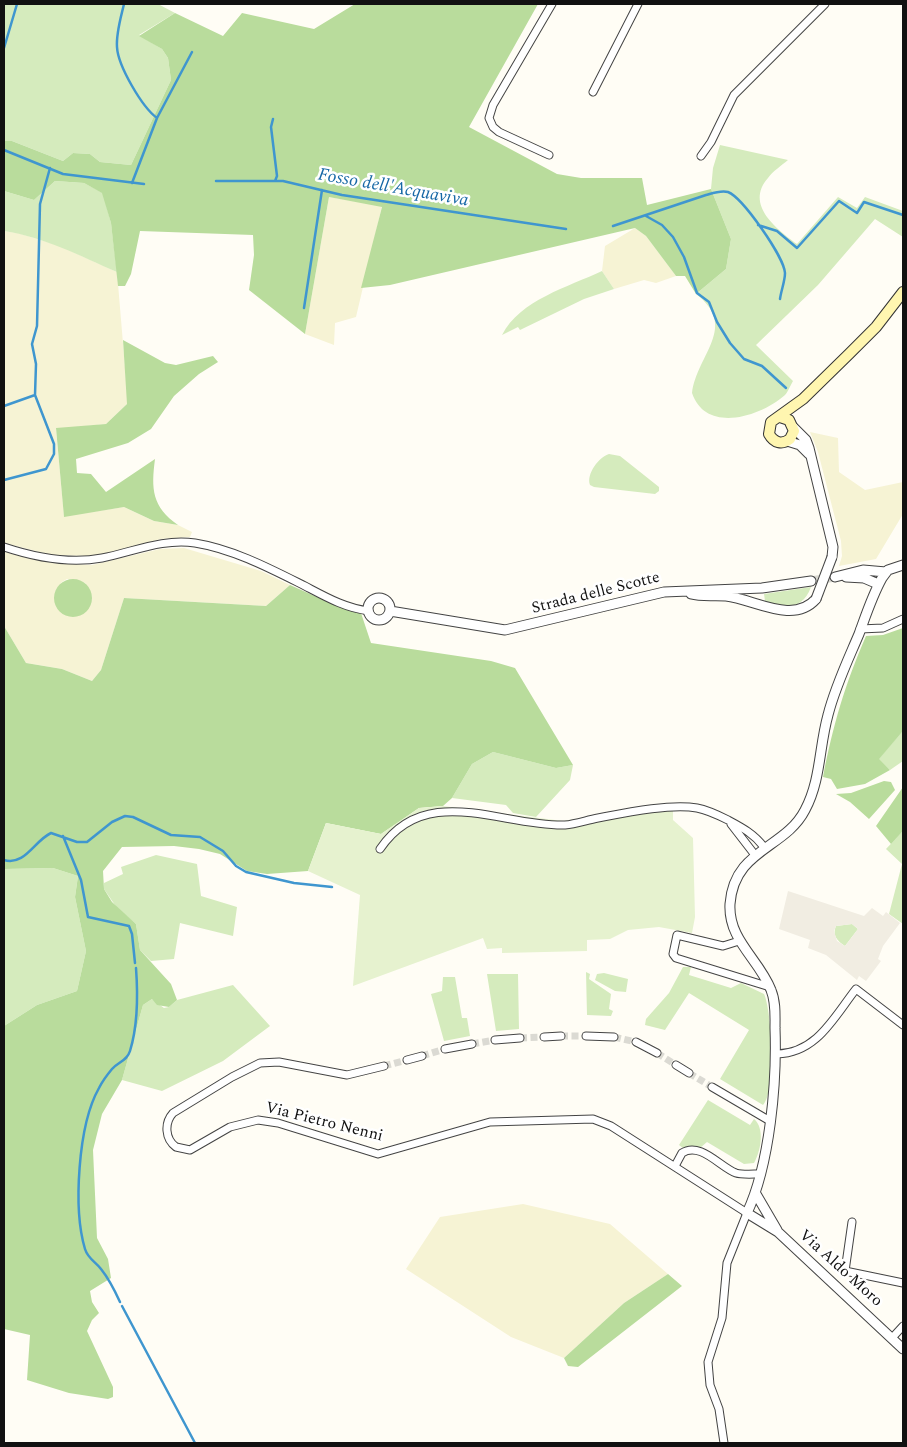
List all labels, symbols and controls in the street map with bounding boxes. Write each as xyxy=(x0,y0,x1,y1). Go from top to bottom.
water label: Fosso dell'Acquaviva xyxy=(316,165,470,213)
street label: Strada delle Scotte xyxy=(530,569,662,619)
street label: Via Pietro Nenni xyxy=(263,1099,385,1147)
street label: Via Aldo Moro xyxy=(794,1226,886,1312)

